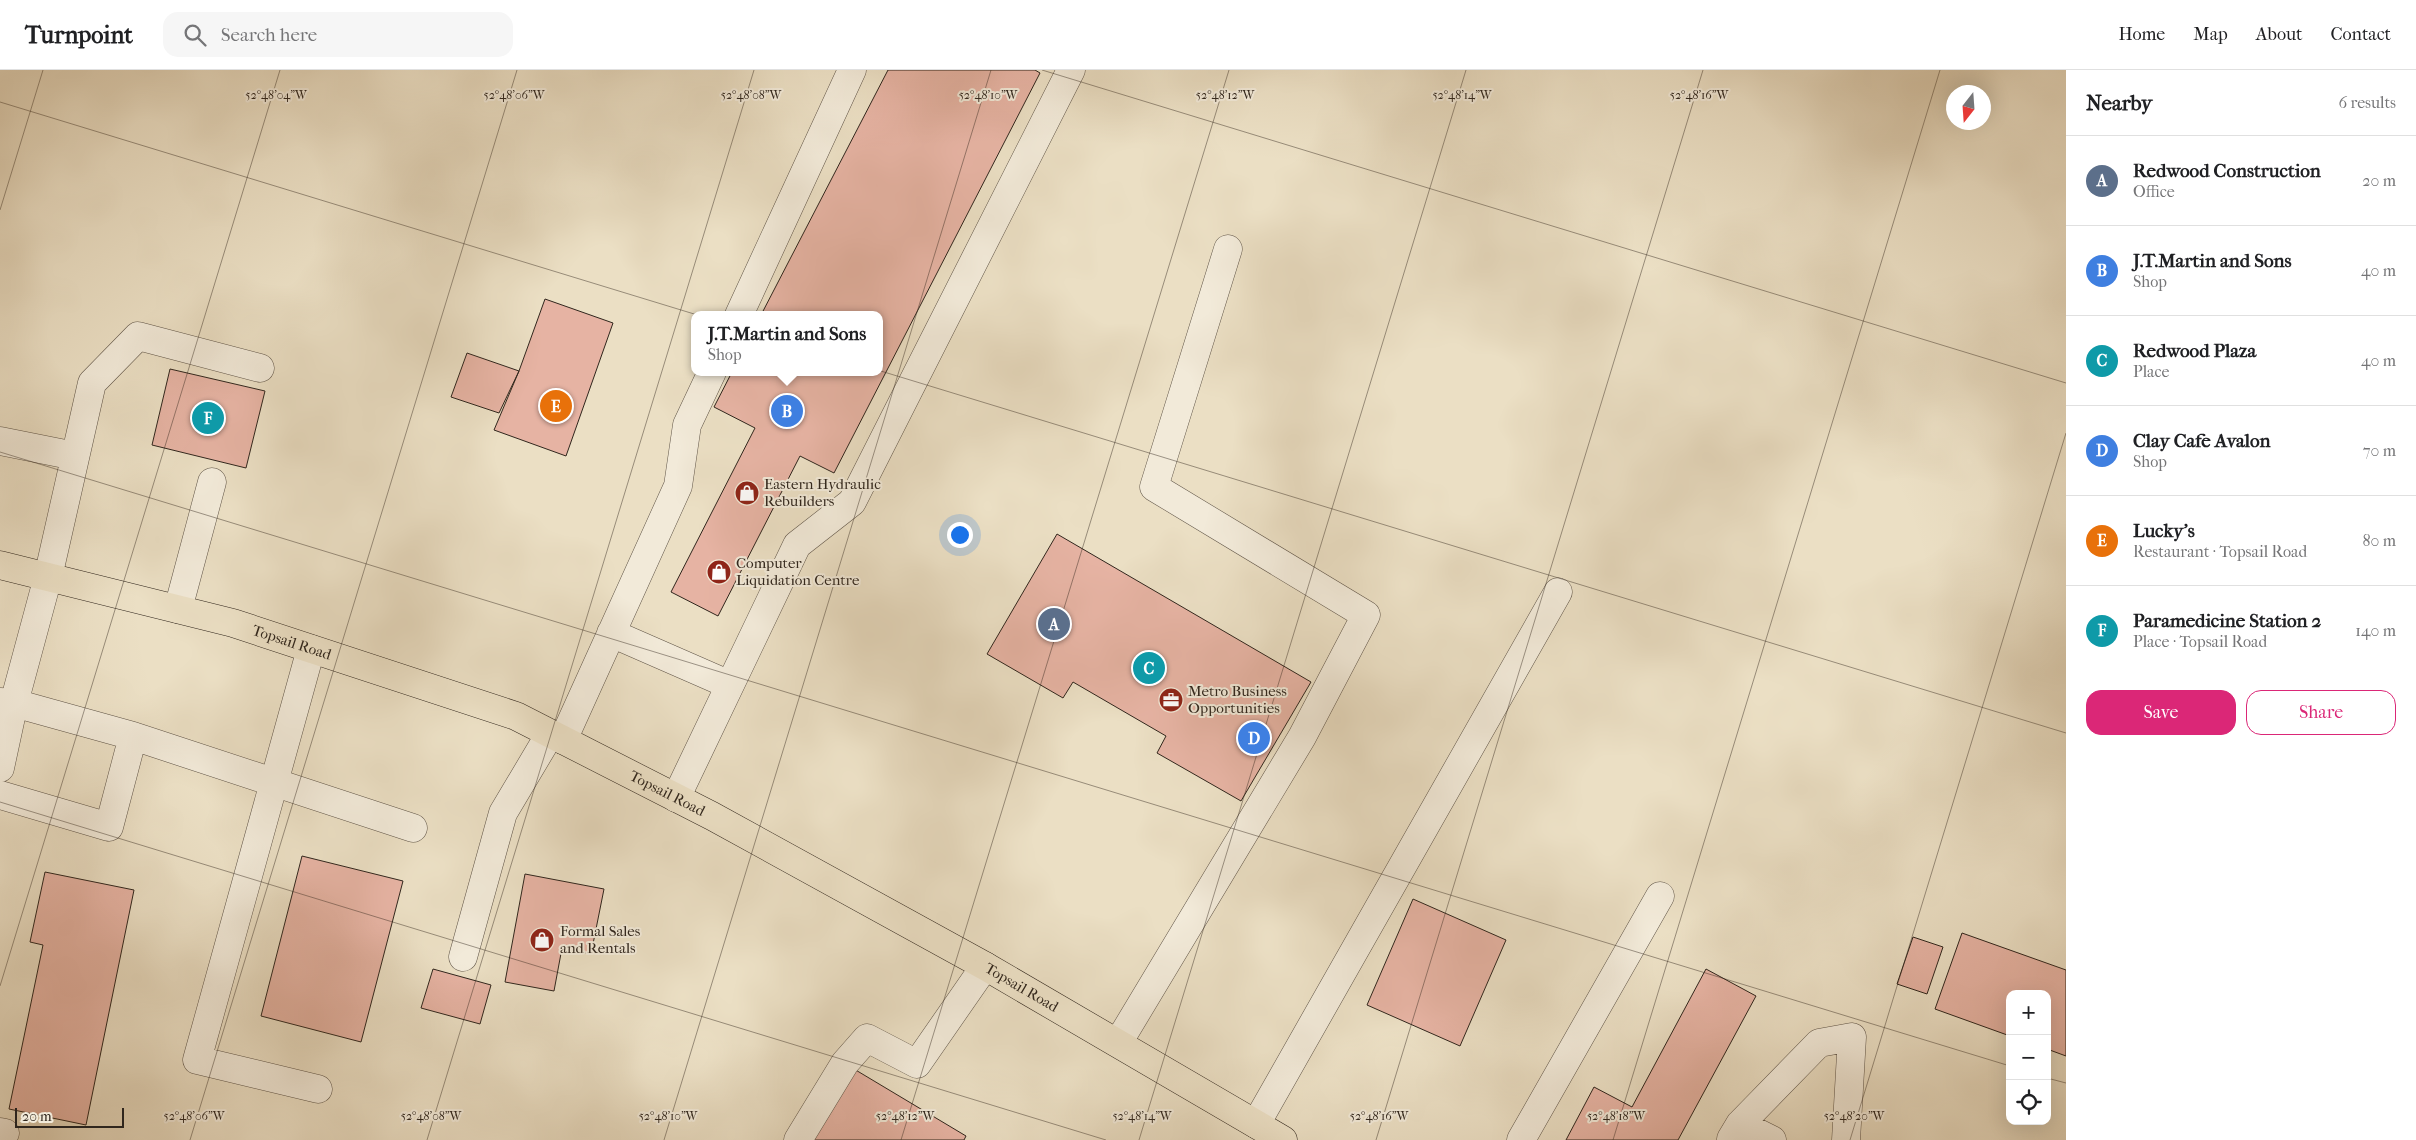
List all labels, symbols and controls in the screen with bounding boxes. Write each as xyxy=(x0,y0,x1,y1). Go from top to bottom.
search box xyxy=(163,12,513,57)
text: Turnpoint xyxy=(25,21,133,49)
icon: search xyxy=(181,21,209,49)
text: Search here xyxy=(221,24,317,46)
text: Home xyxy=(2118,24,2165,45)
text: Map xyxy=(2193,24,2228,45)
text: About xyxy=(2256,24,2302,45)
text: Contact xyxy=(2330,24,2391,45)
north arrow xyxy=(1946,85,1991,130)
text: 52°48'04"W xyxy=(245,88,308,102)
text: 52°48'06"W xyxy=(484,88,546,102)
text: 52°48'08"W xyxy=(721,88,782,102)
text: 52°48'10"W xyxy=(959,88,1019,102)
text: 52°48'12"W xyxy=(1196,88,1255,102)
text: 52°48'14"W xyxy=(1432,88,1493,102)
text: 52°48'16"W xyxy=(1670,88,1730,102)
text: Nearby xyxy=(2086,91,2152,115)
text: 6 results xyxy=(2338,93,2396,112)
text: Redwood Construction xyxy=(2133,160,2321,182)
text: A xyxy=(2097,171,2107,190)
text: 20 m xyxy=(2362,171,2396,190)
text: Office xyxy=(2133,182,2175,201)
text: J.T.Martin and Sons xyxy=(2133,250,2292,272)
text: B xyxy=(2097,261,2107,280)
text: 40 m xyxy=(2361,261,2396,280)
text: Shop xyxy=(2133,272,2167,291)
popup xyxy=(691,311,883,376)
text: J.T.Martin and Sons xyxy=(708,323,866,345)
text: Redwood Plaza xyxy=(2133,340,2256,362)
text: Shop xyxy=(708,345,742,364)
text: C xyxy=(2097,351,2107,370)
text: 40 m xyxy=(2361,351,2396,370)
text: Place xyxy=(2133,362,2169,381)
pin: E xyxy=(540,387,572,425)
pin: B xyxy=(771,392,803,430)
pin: F xyxy=(192,399,224,437)
text: Clay Cafe Avalon xyxy=(2133,430,2270,452)
text: D xyxy=(2096,441,2108,460)
text: 70 m xyxy=(2363,441,2396,460)
text: Shop xyxy=(2133,452,2167,471)
place label: Eastern Hydraulic Rebuilders xyxy=(764,475,881,510)
shop icon: Eastern Hydraulic Rebuilders xyxy=(734,480,760,506)
text: Lucky's xyxy=(2133,520,2195,542)
your location xyxy=(947,522,973,548)
text: E xyxy=(2097,531,2107,550)
text: 80 m xyxy=(2362,531,2396,550)
text: Restaurant · Topsail Road xyxy=(2133,542,2307,561)
place label: Computer Liquidation Centre xyxy=(736,554,860,589)
shop icon: Computer Liquidation Centre xyxy=(706,559,732,585)
pin: A xyxy=(1038,605,1070,643)
text: Paramedicine Station 2 xyxy=(2133,610,2321,632)
street label: Topsail Road xyxy=(250,621,334,664)
text: F xyxy=(2098,621,2106,640)
text: 140 m xyxy=(2355,621,2396,640)
text: Place · Topsail Road xyxy=(2133,632,2267,651)
pin: C xyxy=(1133,649,1165,687)
place label: Metro Business Opportunities xyxy=(1188,682,1287,717)
office icon: Metro Business Opportunities xyxy=(1158,687,1184,713)
button: Save xyxy=(2086,690,2236,735)
button: Share xyxy=(2246,690,2396,735)
pin: D xyxy=(1238,719,1270,757)
street label: Topsail Road xyxy=(627,767,709,820)
place label: Formal Sales and Rentals xyxy=(560,922,641,957)
shop icon: Formal Sales and Rentals xyxy=(529,927,555,953)
street label: Topsail Road xyxy=(982,959,1062,1016)
map controls xyxy=(2006,990,2051,1125)
button: + xyxy=(2006,990,2051,1035)
button: − xyxy=(2006,1035,2051,1080)
button: locate xyxy=(2006,1080,2051,1125)
scale bar xyxy=(15,1105,124,1128)
text: 20 m xyxy=(22,1108,52,1125)
text: 52°48'06"W xyxy=(164,1109,226,1123)
text: 52°48'08"W xyxy=(401,1109,462,1123)
text: 52°48'10"W xyxy=(639,1109,699,1123)
text: 52°48'12"W xyxy=(876,1109,935,1123)
text: 52°48'14"W xyxy=(1112,1109,1173,1123)
text: 52°48'16"W xyxy=(1350,1109,1410,1123)
text: 52°48'18"W xyxy=(1587,1109,1646,1123)
text: 52°48'20"W xyxy=(1824,1109,1886,1123)

